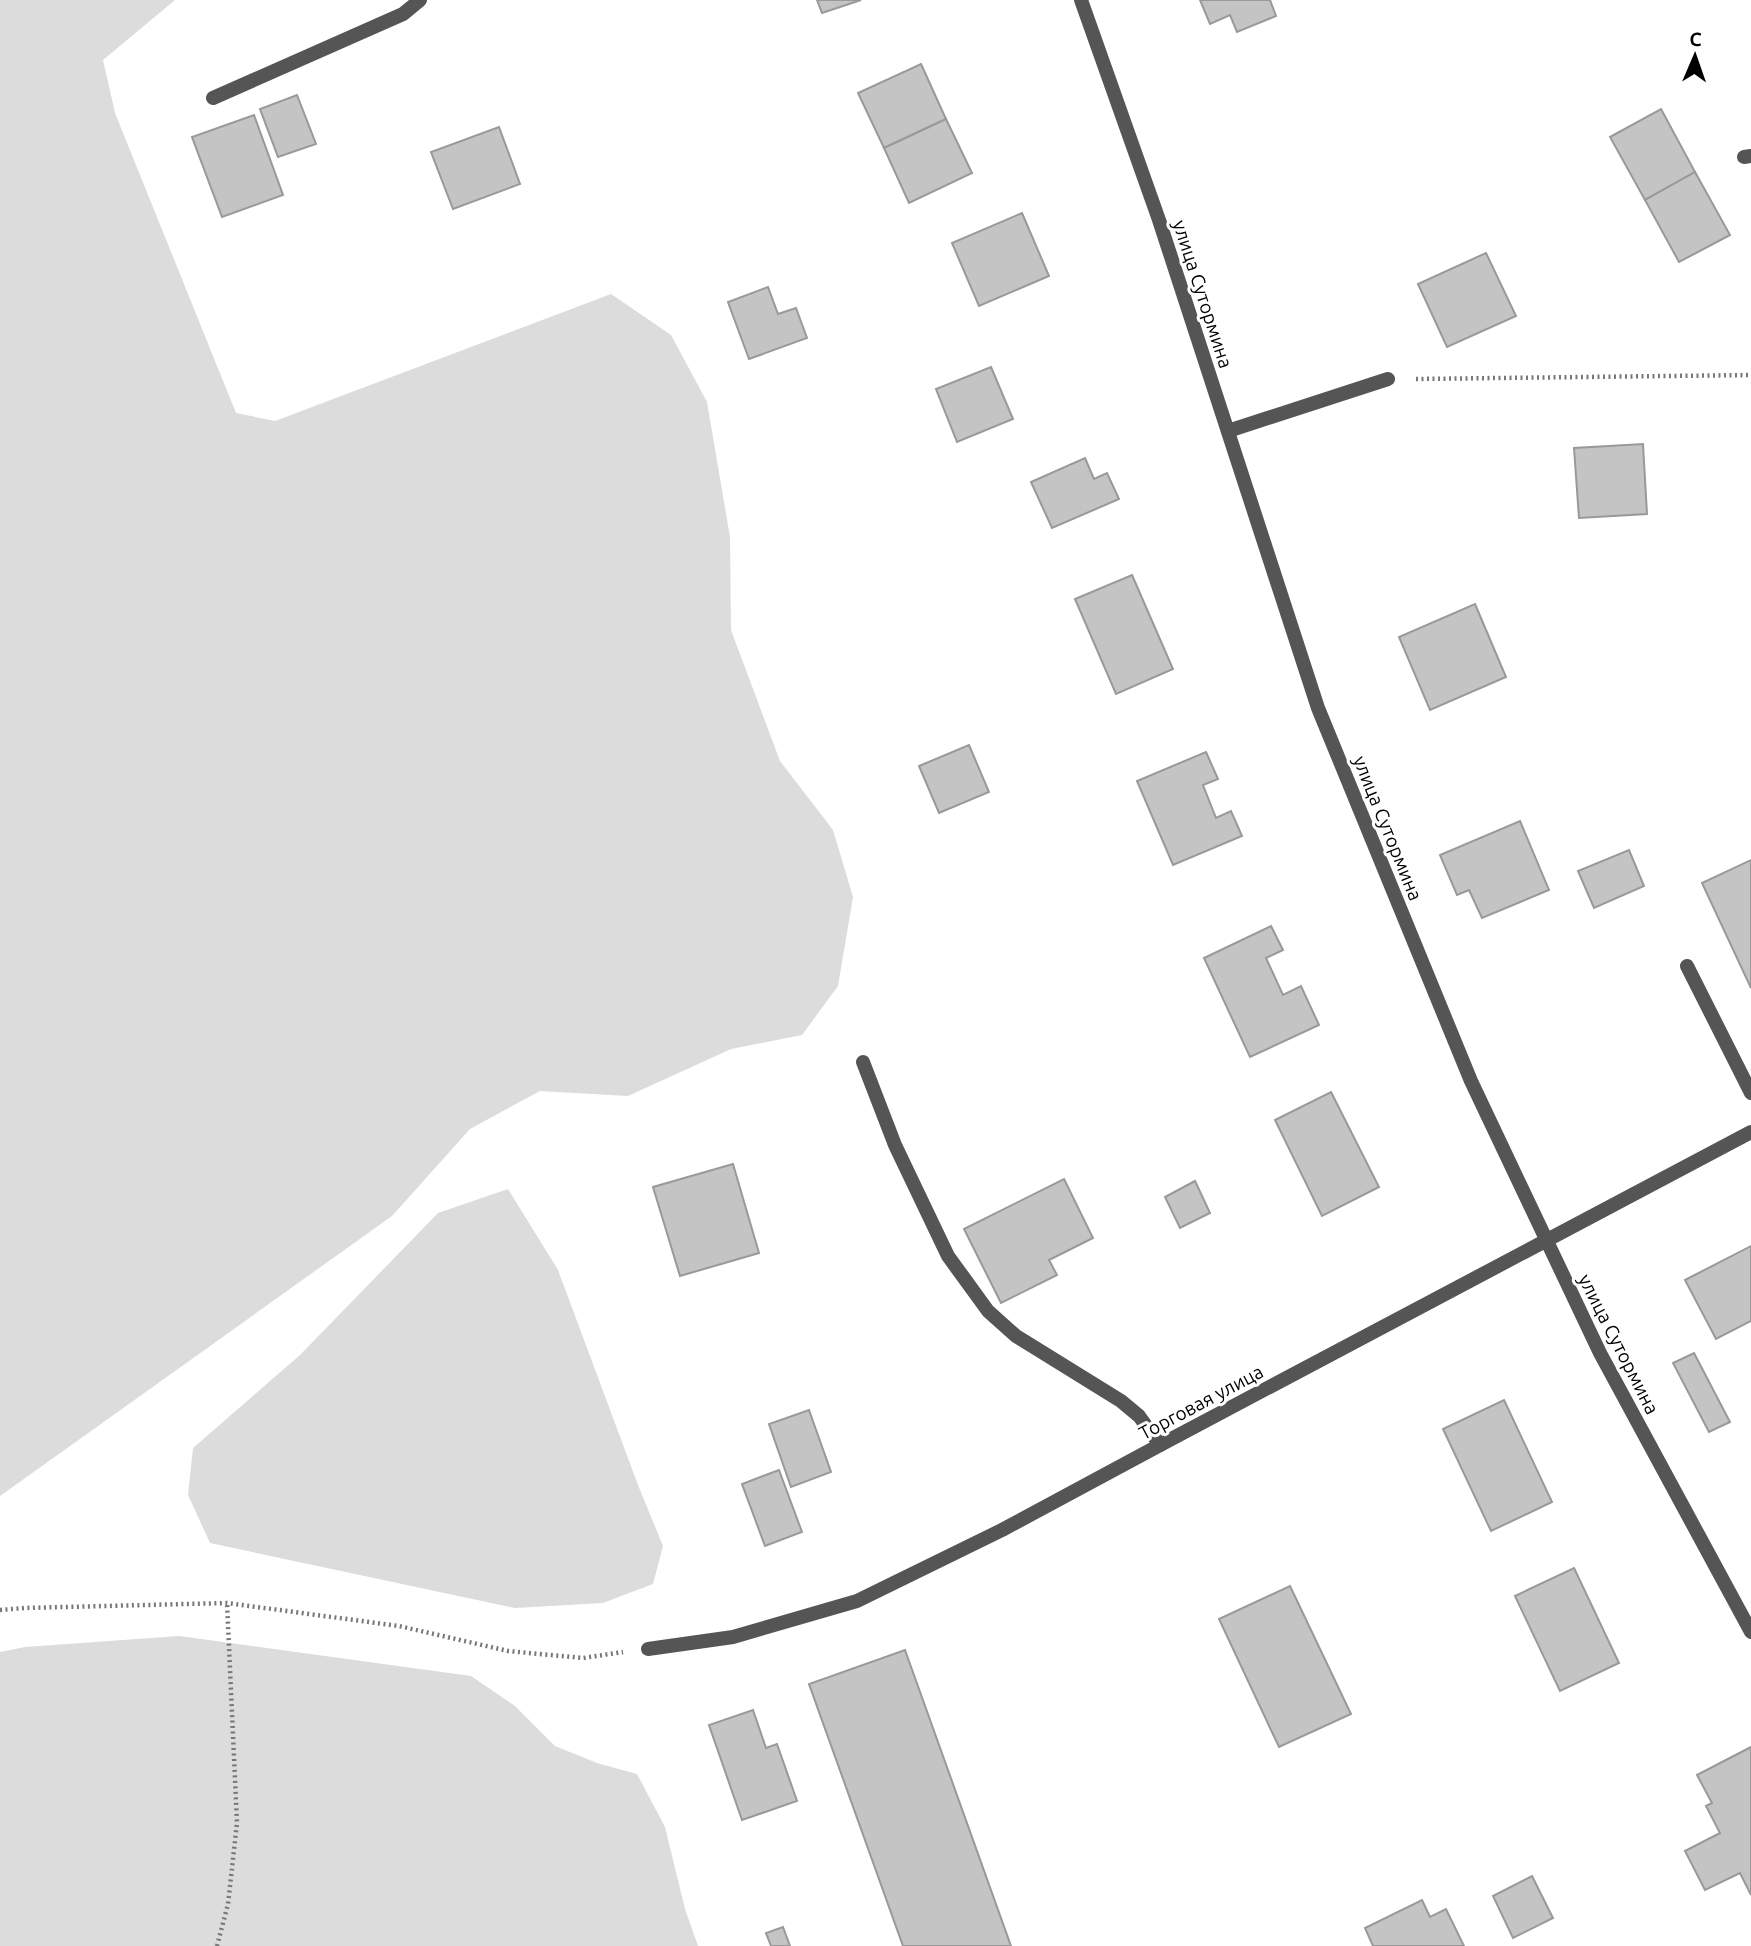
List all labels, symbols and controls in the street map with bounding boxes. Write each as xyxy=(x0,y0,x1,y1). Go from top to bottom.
north arrow xyxy=(1660,21,1730,91)
text: С xyxy=(1689,28,1702,50)
street label: улица Сутормина xyxy=(1169,217,1237,371)
street label: улица Сутормина xyxy=(1349,752,1427,904)
street label: улица Сутормина xyxy=(1574,1270,1664,1418)
street label: Торговая улица xyxy=(1135,1360,1267,1444)

